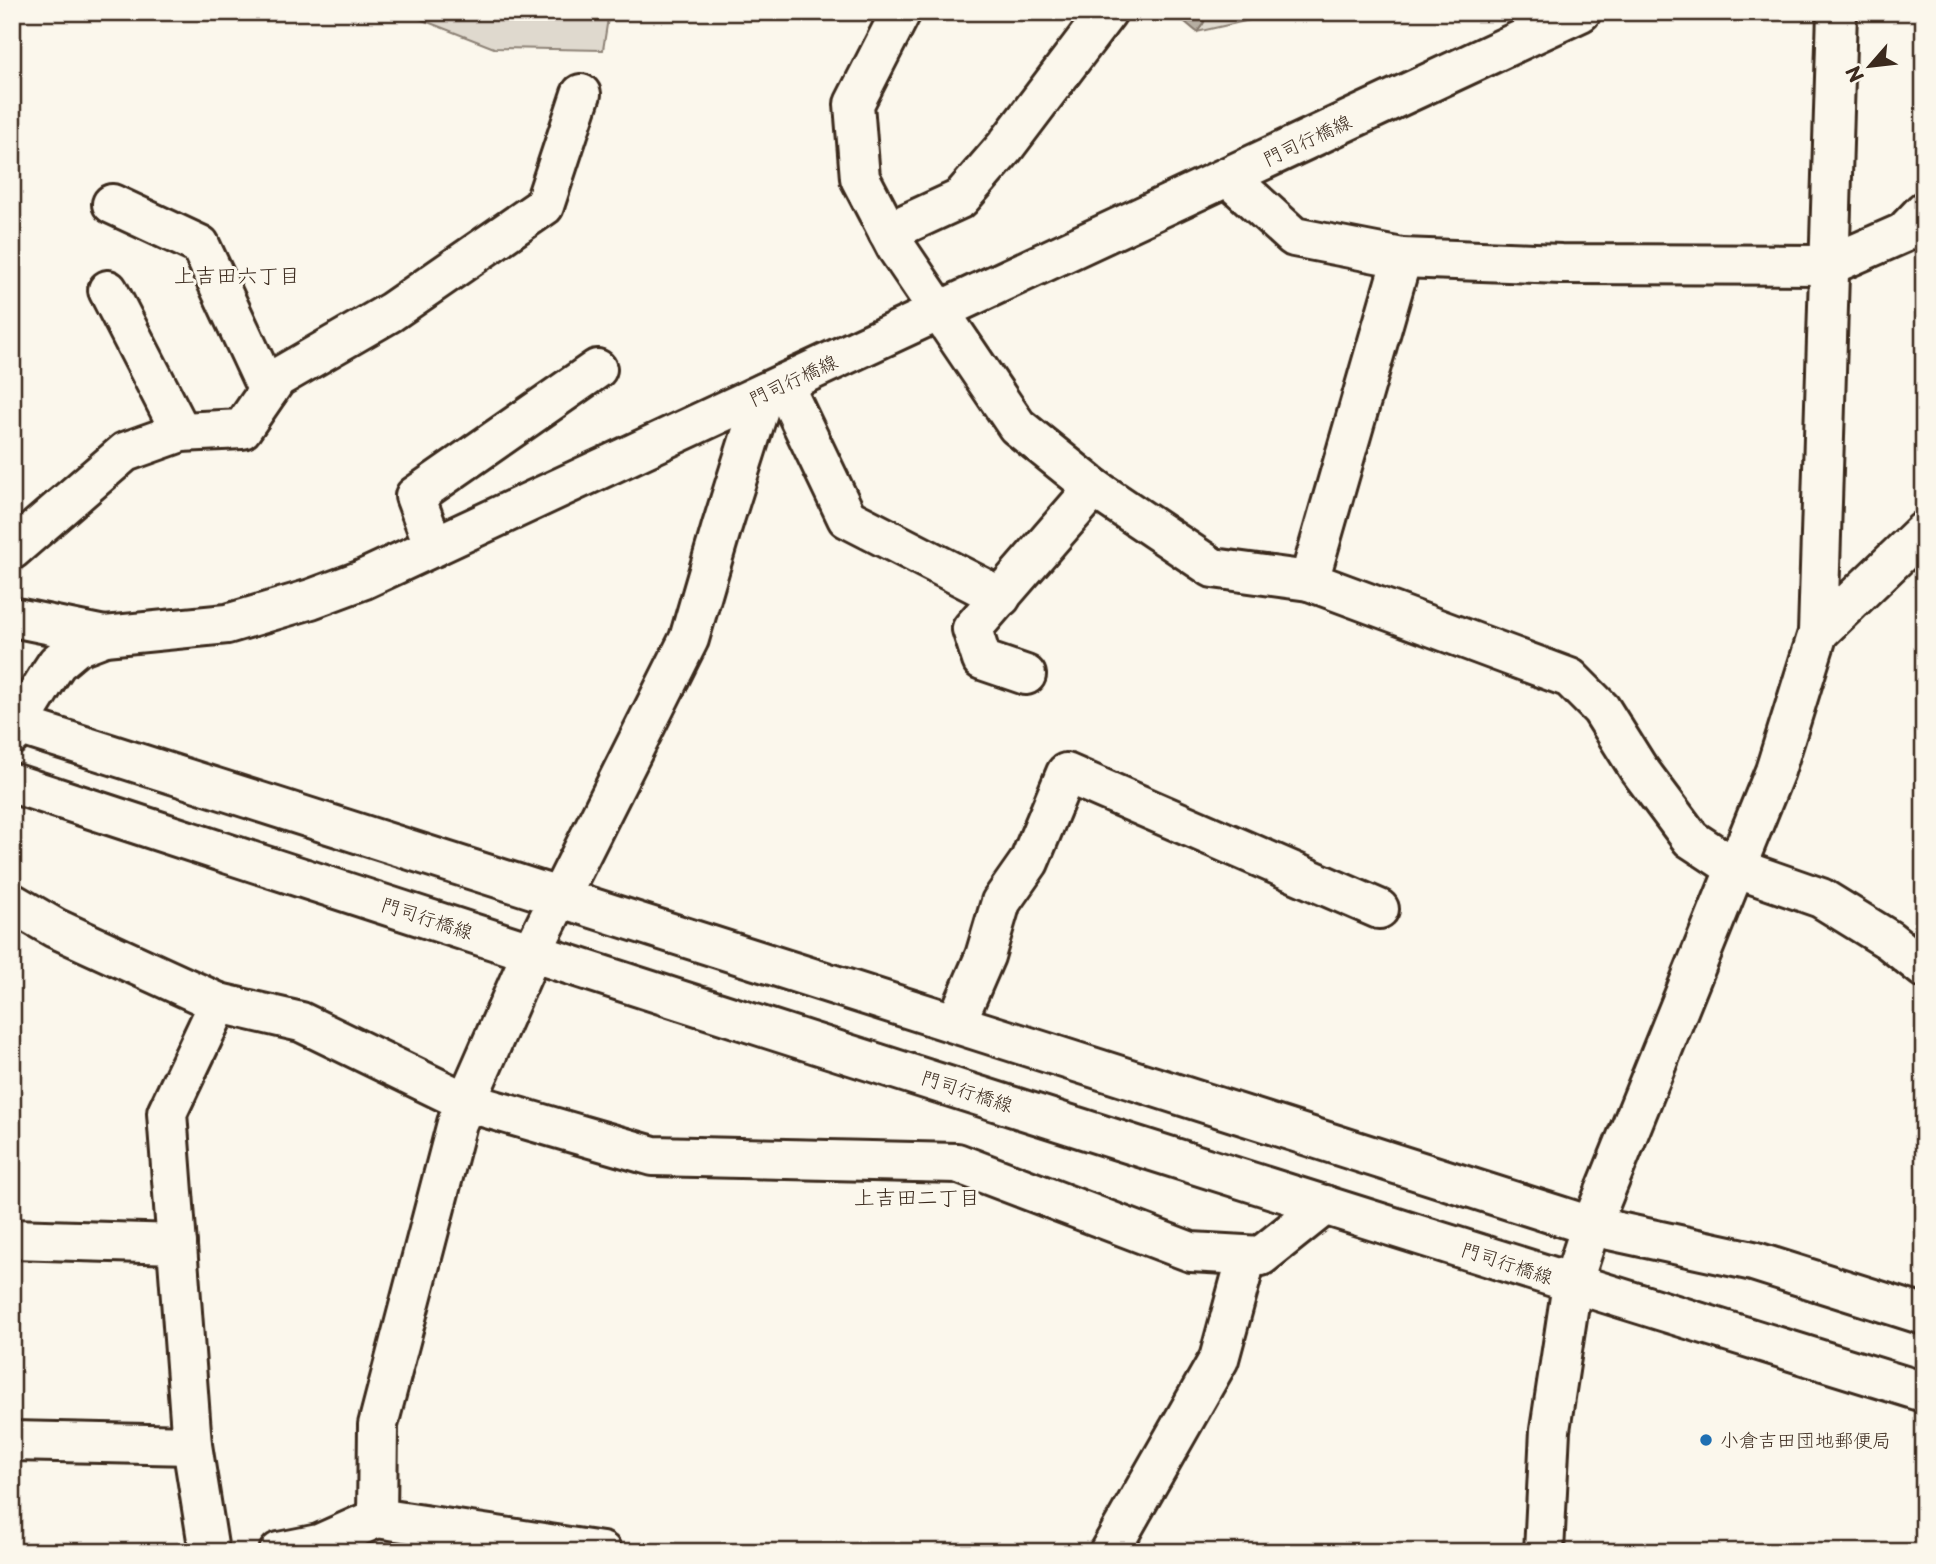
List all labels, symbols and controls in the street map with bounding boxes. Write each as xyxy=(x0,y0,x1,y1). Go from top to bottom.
north arrow xyxy=(1834,32,1904,102)
text: N xyxy=(1838,61,1870,88)
street label: 門司行橋線 xyxy=(1258,106,1356,172)
district label: 上吉田六丁目 xyxy=(174,258,300,290)
street label: 門司行橋線 xyxy=(744,346,842,412)
street label: 門司行橋線 xyxy=(378,889,477,945)
street label: 門司行橋線 xyxy=(918,1062,1017,1118)
district label: 上吉田二丁目 xyxy=(854,1180,980,1212)
street label: 門司行橋線 xyxy=(1458,1234,1557,1290)
place label: 小倉吉田団地郵便局 xyxy=(1720,1425,1891,1453)
marker: 小倉吉田団地郵便局 xyxy=(1698,1432,1714,1448)

